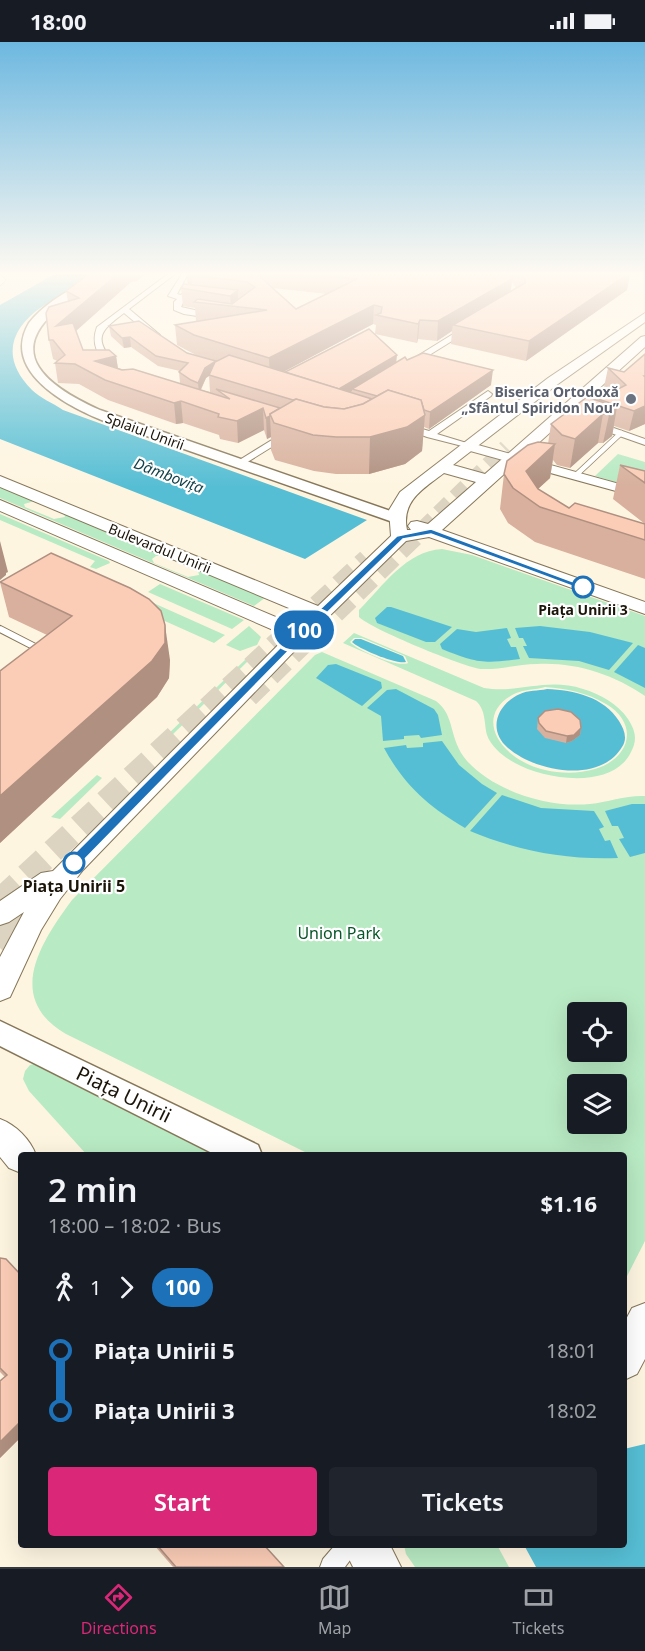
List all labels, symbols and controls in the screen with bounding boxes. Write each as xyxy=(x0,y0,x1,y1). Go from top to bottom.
text: 18:00 xyxy=(30,6,87,36)
place label: Biserica Ortodoxă „Sfântul Spiridon Nou” xyxy=(461,382,620,417)
marker: Biserica Ortodoxă „Sfântul Spiridon Nou” xyxy=(624,392,638,406)
street label: Splaiul Unirii xyxy=(103,408,187,454)
water label: Dâmbovița xyxy=(131,453,207,498)
street label: Bulevardul Unirii xyxy=(106,519,214,577)
marker: Piața Unirii 3 xyxy=(572,576,594,598)
place label: Piața Unirii 3 xyxy=(538,600,628,619)
line badge: 100 xyxy=(270,610,338,650)
text: 100 xyxy=(286,616,322,644)
marker: Piața Unirii 5 xyxy=(63,852,85,874)
place label: Piața Unirii 5 xyxy=(23,875,125,897)
park label: Union Park xyxy=(297,922,381,944)
map controls xyxy=(567,1002,627,1134)
button: locate xyxy=(567,1002,627,1062)
street label: Piața Unirii xyxy=(72,1059,176,1129)
button: layers xyxy=(567,1074,627,1134)
text: 2 min xyxy=(48,1167,138,1212)
text: $1.16 xyxy=(540,1188,597,1218)
text: 18:00 – 18:02 · Bus xyxy=(48,1212,221,1239)
icon: walk xyxy=(48,1271,81,1304)
icon: forward xyxy=(110,1271,143,1304)
text: 100 xyxy=(164,1273,201,1301)
text: 1 xyxy=(90,1274,101,1301)
text: Piața Unirii 5 xyxy=(94,1335,235,1365)
text: 18:01 xyxy=(546,1337,597,1364)
text: Piața Unirii 3 xyxy=(94,1395,235,1425)
text: 18:02 xyxy=(546,1397,597,1424)
button: Start xyxy=(48,1467,317,1536)
button: Tickets xyxy=(329,1467,597,1536)
tab: Directions xyxy=(81,1581,157,1639)
tab: Map xyxy=(318,1581,351,1639)
tab: Tickets xyxy=(513,1581,564,1639)

